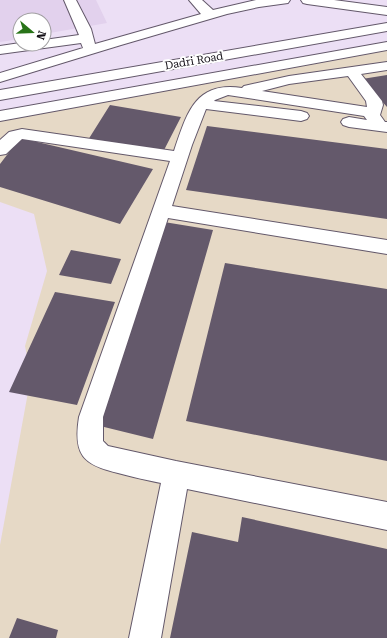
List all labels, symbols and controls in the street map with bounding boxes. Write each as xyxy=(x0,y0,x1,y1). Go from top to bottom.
north arrow xyxy=(12,12,52,52)
text: N xyxy=(33,29,49,42)
street label: Dadri Road xyxy=(164,49,224,73)

